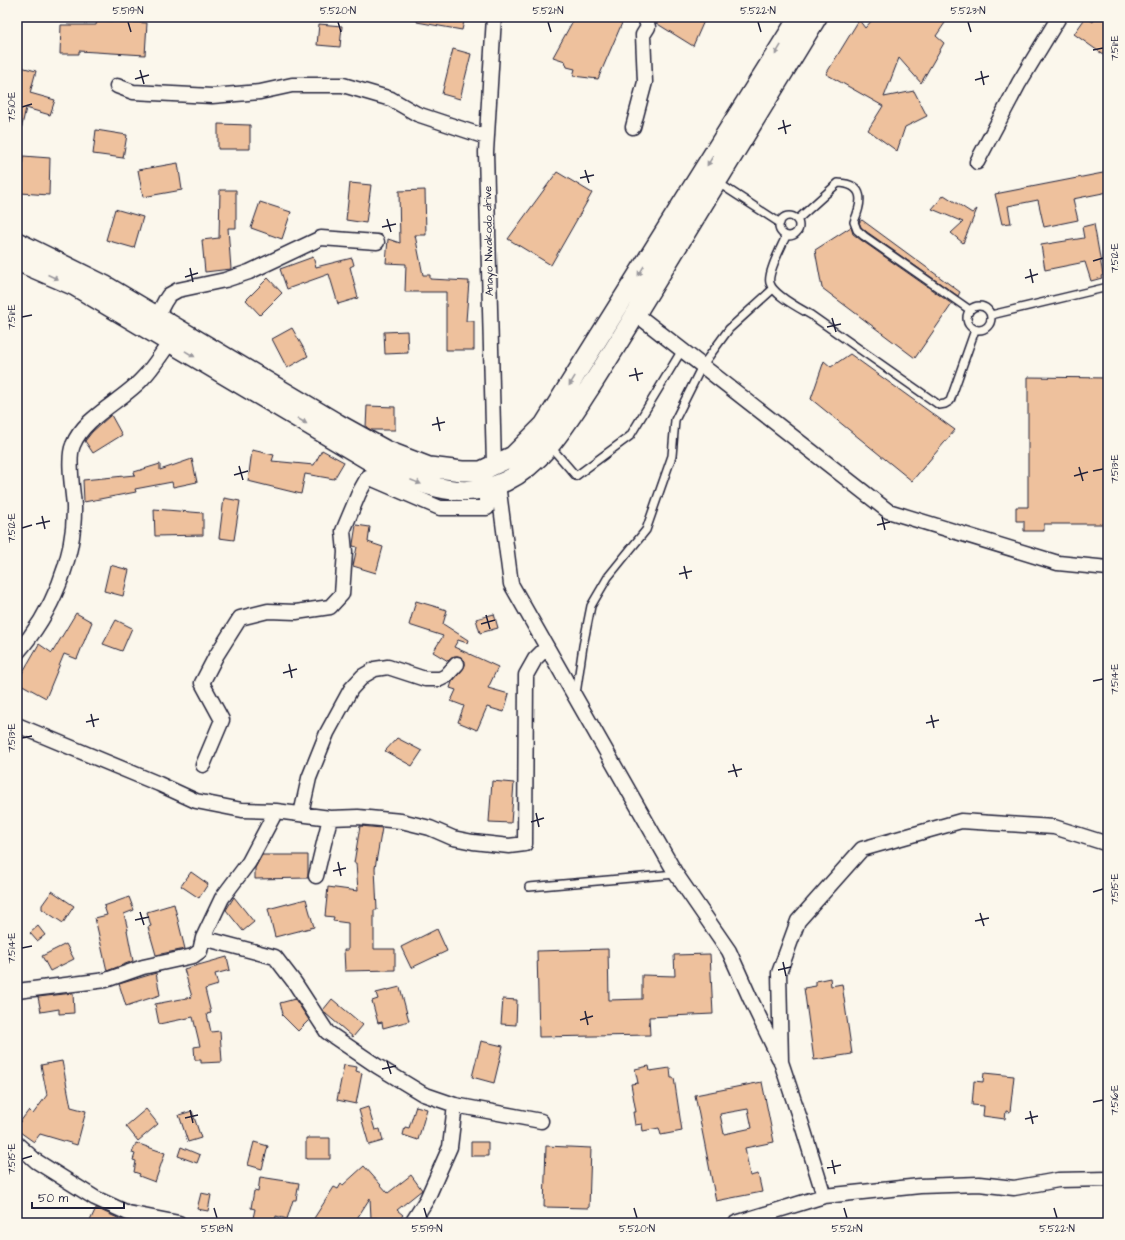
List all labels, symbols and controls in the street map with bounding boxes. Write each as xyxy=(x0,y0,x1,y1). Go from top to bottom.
text: 5.519°N xyxy=(112,4,144,18)
text: 5.520°N xyxy=(320,4,356,18)
text: 5.521°N xyxy=(532,4,564,18)
text: 5.522°N xyxy=(740,4,776,18)
text: 5.523°N xyxy=(951,4,985,18)
text: 7.511°E xyxy=(1108,35,1122,61)
one-way arrow xyxy=(775,44,782,56)
text: 7.510°E xyxy=(5,92,19,122)
one-way arrow xyxy=(706,156,714,166)
street label: Anayo Nwakodo drive xyxy=(480,186,498,296)
text: 7.512°E xyxy=(1108,243,1122,273)
one-way arrow xyxy=(637,266,645,276)
one-way arrow xyxy=(47,274,59,280)
text: 7.511°E xyxy=(5,304,19,330)
one-way arrow xyxy=(184,351,196,358)
one-way arrow xyxy=(568,376,576,386)
one-way arrow xyxy=(296,417,308,424)
text: 7.513°E xyxy=(1108,454,1122,484)
one-way arrow xyxy=(411,479,423,485)
text: 7.512°E xyxy=(5,513,19,543)
text: 7.514°E xyxy=(1108,664,1122,694)
text: 7.513°E xyxy=(5,723,19,753)
text: 7.515°E xyxy=(1108,873,1122,905)
text: 7.514°E xyxy=(5,933,19,963)
text: 7.516°E xyxy=(1108,1085,1122,1115)
text: 7.515°E xyxy=(5,1143,19,1175)
scale bar xyxy=(32,1184,124,1210)
text: 50 m xyxy=(38,1190,69,1207)
text: 5.518°N xyxy=(201,1222,233,1236)
text: 5.519°N xyxy=(411,1222,443,1236)
text: 5.520°N xyxy=(619,1222,655,1236)
text: 5.521°N xyxy=(831,1222,863,1236)
text: 5.522°N xyxy=(1039,1222,1075,1236)

